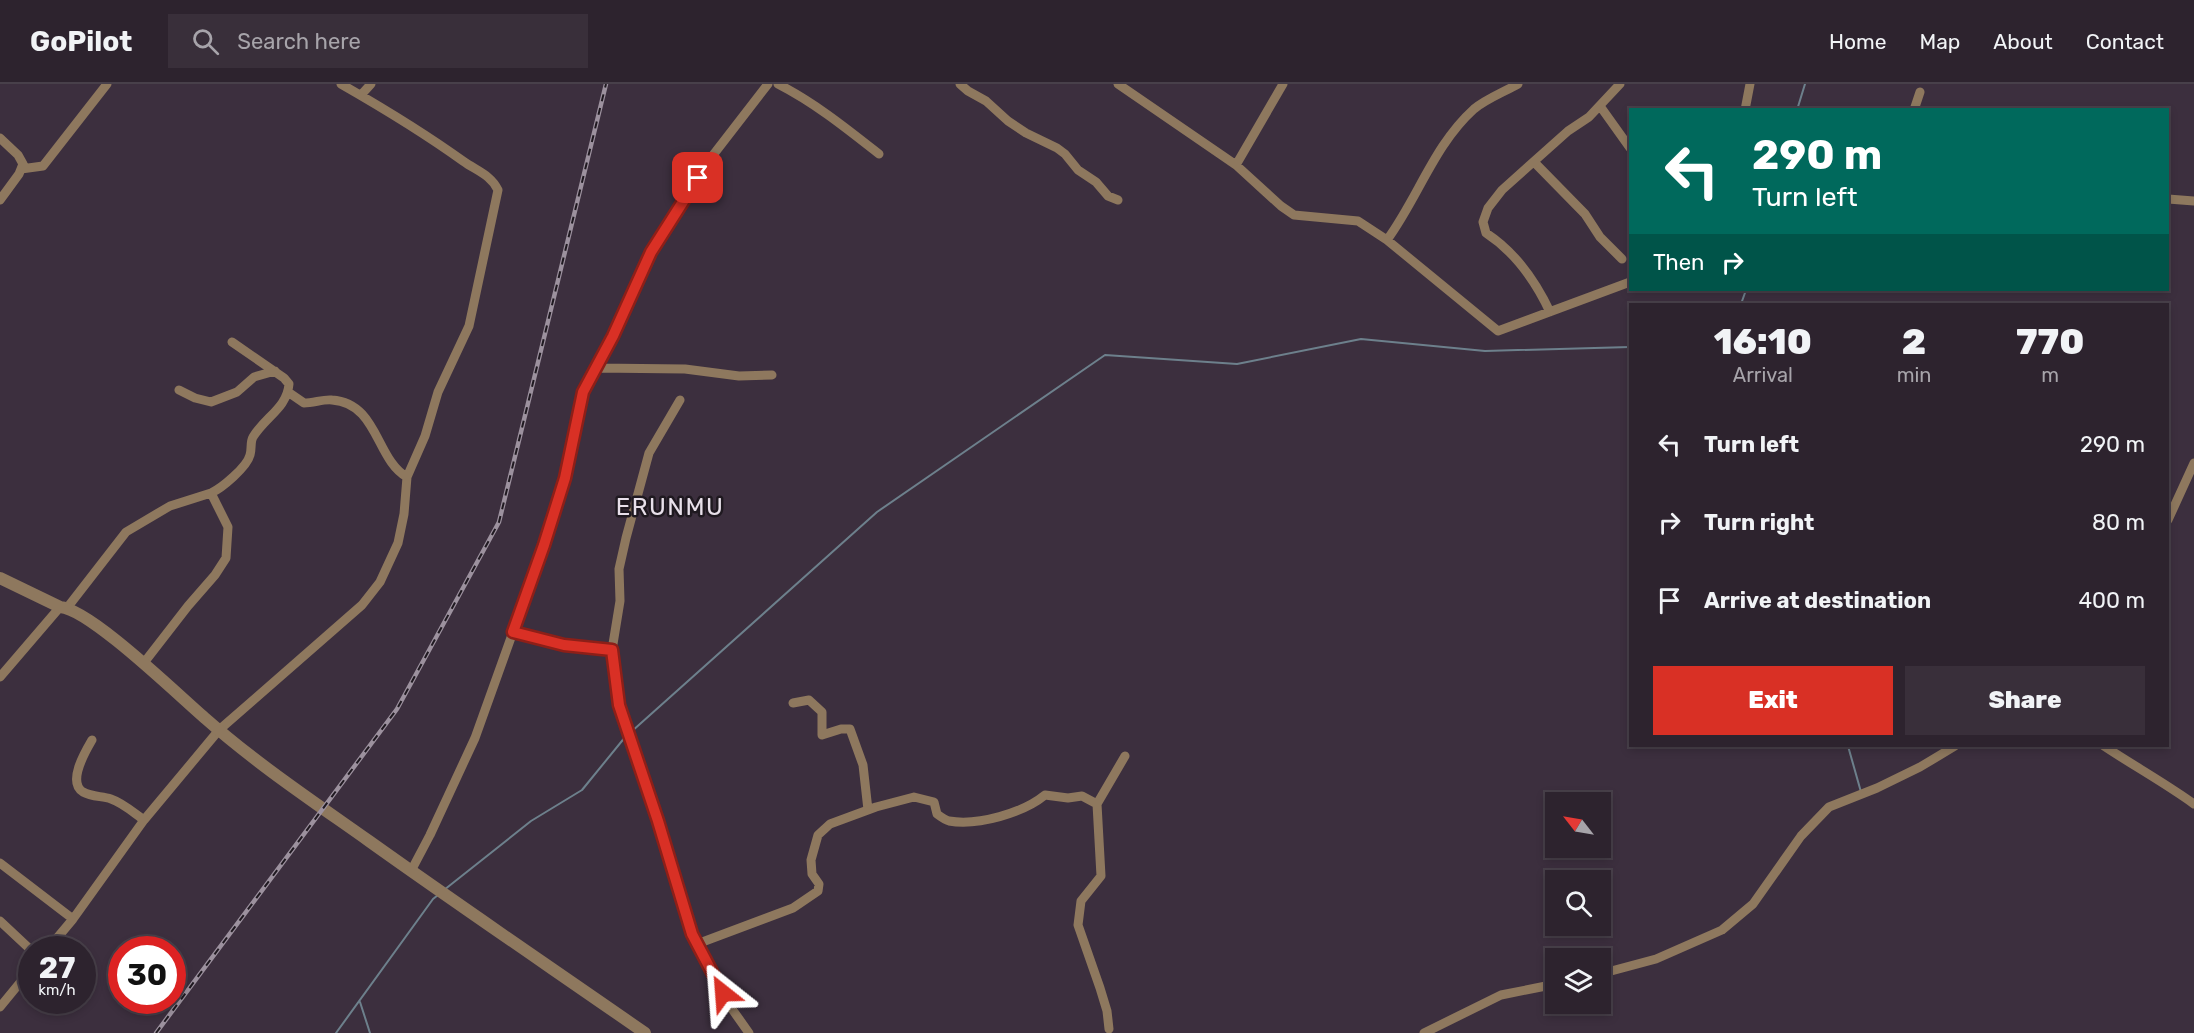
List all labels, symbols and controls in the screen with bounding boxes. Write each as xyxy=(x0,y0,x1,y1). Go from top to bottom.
search box xyxy=(168,14,588,68)
text: GoPilot xyxy=(30,25,132,58)
icon: search xyxy=(189,25,222,58)
text: Search here xyxy=(237,28,361,55)
text: Home xyxy=(1829,29,1886,54)
text: Map xyxy=(1919,29,1960,54)
text: About xyxy=(1993,29,2053,54)
text: Contact xyxy=(2086,29,2164,54)
text: 290 m xyxy=(1752,130,1882,180)
icon: left xyxy=(1653,132,1731,210)
pin xyxy=(672,152,723,203)
icon: arrive xyxy=(681,161,714,194)
text: Turn left xyxy=(1752,181,1857,213)
icon: right xyxy=(1716,246,1749,279)
text: Then xyxy=(1653,249,1704,276)
text: 16:10 xyxy=(1714,320,1812,363)
text: 2 xyxy=(1902,320,1926,363)
text: 770 xyxy=(2016,320,2084,363)
text: Arrival xyxy=(1733,363,1793,387)
text: min xyxy=(1897,363,1931,387)
text: m xyxy=(2041,363,2059,387)
icon: left xyxy=(1653,428,1686,461)
text: Turn left xyxy=(1704,431,1799,458)
text: 290 m xyxy=(2080,431,2145,458)
district label: ERUNMU xyxy=(616,493,724,521)
icon: right xyxy=(1653,506,1686,539)
text: Turn right xyxy=(1704,509,1814,536)
text: 80 m xyxy=(2092,509,2145,536)
icon: arrive xyxy=(1653,584,1686,617)
text: Arrive at destination xyxy=(1704,587,1931,614)
text: 400 m xyxy=(2078,587,2145,614)
button: Exit xyxy=(1653,666,1893,735)
button: Share xyxy=(1905,666,2145,735)
north arrow xyxy=(1545,792,1611,858)
map controls xyxy=(1545,792,1611,1014)
button: search xyxy=(1545,870,1611,936)
speed limit sign: 30 xyxy=(108,936,186,1014)
button: layers xyxy=(1545,948,1611,1014)
text: 27 xyxy=(39,950,75,986)
position arrow xyxy=(691,961,755,1025)
text: km/h xyxy=(38,981,76,999)

